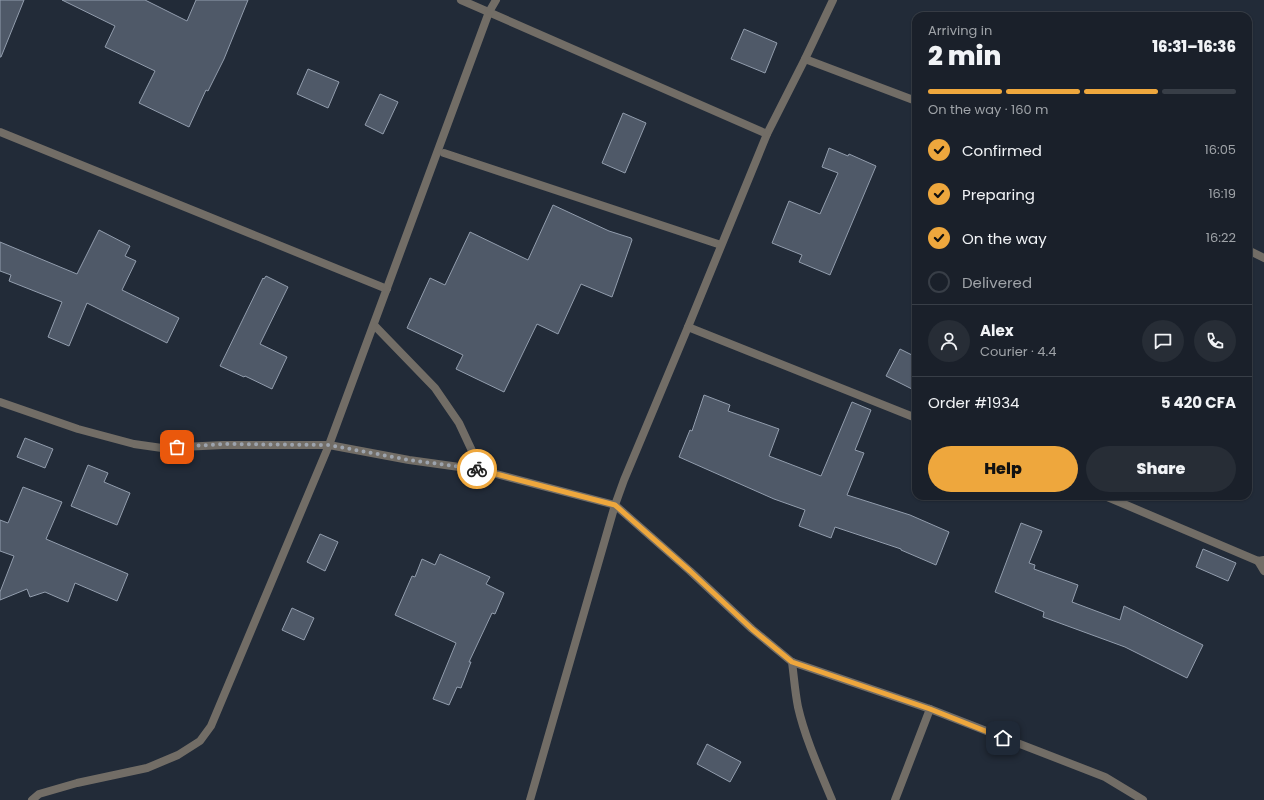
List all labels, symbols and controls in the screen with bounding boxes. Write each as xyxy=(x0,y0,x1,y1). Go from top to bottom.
text: Arriving in xyxy=(928,21,992,40)
text: 16:31–16:36 xyxy=(1152,36,1236,57)
text: 2 min xyxy=(928,38,1001,74)
text: On the way · 160 m xyxy=(928,100,1049,119)
icon: check xyxy=(928,139,950,161)
text: Confirmed xyxy=(962,140,1042,161)
text: 16:05 xyxy=(1204,140,1236,159)
icon: check xyxy=(928,183,950,205)
text: Preparing xyxy=(962,184,1035,205)
text: 16:19 xyxy=(1208,184,1236,203)
icon: check xyxy=(928,227,950,249)
text: On the way xyxy=(962,228,1047,249)
text: 16:22 xyxy=(1206,228,1236,247)
text: Delivered xyxy=(962,272,1032,293)
button: person xyxy=(928,320,970,362)
text: Alex xyxy=(980,320,1014,341)
button: chat xyxy=(1142,320,1184,362)
button: phone xyxy=(1194,320,1236,362)
text: Courier · 4.4 xyxy=(980,342,1056,361)
text: Order #1934 xyxy=(928,392,1020,413)
text: 5 420 CFA xyxy=(1161,392,1236,413)
pin xyxy=(160,430,194,464)
icon: bag xyxy=(166,436,188,458)
button: Help xyxy=(928,446,1078,492)
button: Share xyxy=(1086,446,1236,492)
courier xyxy=(457,449,497,489)
icon: bike xyxy=(466,458,488,480)
pin xyxy=(986,721,1020,755)
icon: home xyxy=(992,727,1014,749)

